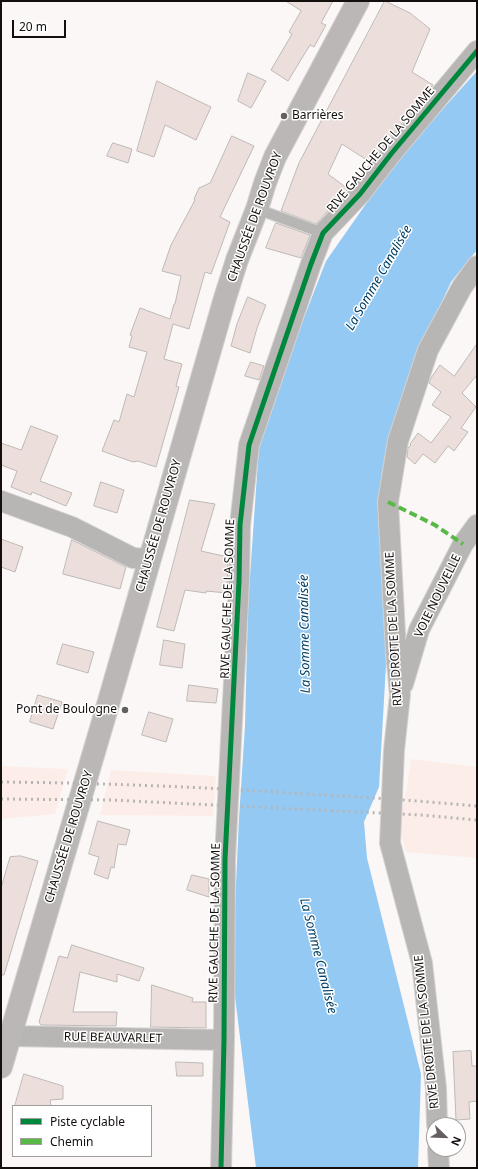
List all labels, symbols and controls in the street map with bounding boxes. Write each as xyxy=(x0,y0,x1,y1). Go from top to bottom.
scale bar xyxy=(14,12,68,38)
text: 20 m xyxy=(19,18,47,35)
street label: RIVE GAUCHE DE LA SOMME xyxy=(324,84,438,216)
place label: Barrières xyxy=(292,109,344,123)
marker: Barrières xyxy=(279,111,289,121)
street label: CHAUSSÉE DE ROUVROY xyxy=(225,150,285,284)
water label: La Somme Canalisée xyxy=(343,223,415,333)
street label: CHAUSSÉE DE ROUVROY xyxy=(133,458,185,594)
street label: RIVE GAUCHE DE LA SOMME xyxy=(218,519,238,679)
street label: RIVE DROITE DE LA SOMME xyxy=(383,551,405,707)
street label: VOIE NOUVELLE xyxy=(412,552,464,640)
water label: La Somme Canalisée xyxy=(296,575,314,693)
place label: Pont de Boulogne xyxy=(16,703,117,717)
marker: Pont de Boulogne xyxy=(120,705,130,715)
street label: CHAUSSÉE DE ROUVROY xyxy=(42,769,96,905)
street label: RIVE GAUCHE DE LA SOMME xyxy=(206,843,224,1003)
water label: La Somme Canalisée xyxy=(296,897,340,1015)
street label: RIVE DROITE DE LA SOMME xyxy=(412,954,442,1110)
street label: RUE BEAUVARLET xyxy=(64,1030,162,1046)
legend xyxy=(12,1105,152,1157)
text: Piste cyclable xyxy=(50,1113,125,1130)
north arrow xyxy=(426,1117,466,1157)
text: Chemin xyxy=(50,1133,94,1150)
text: N xyxy=(448,1134,465,1149)

